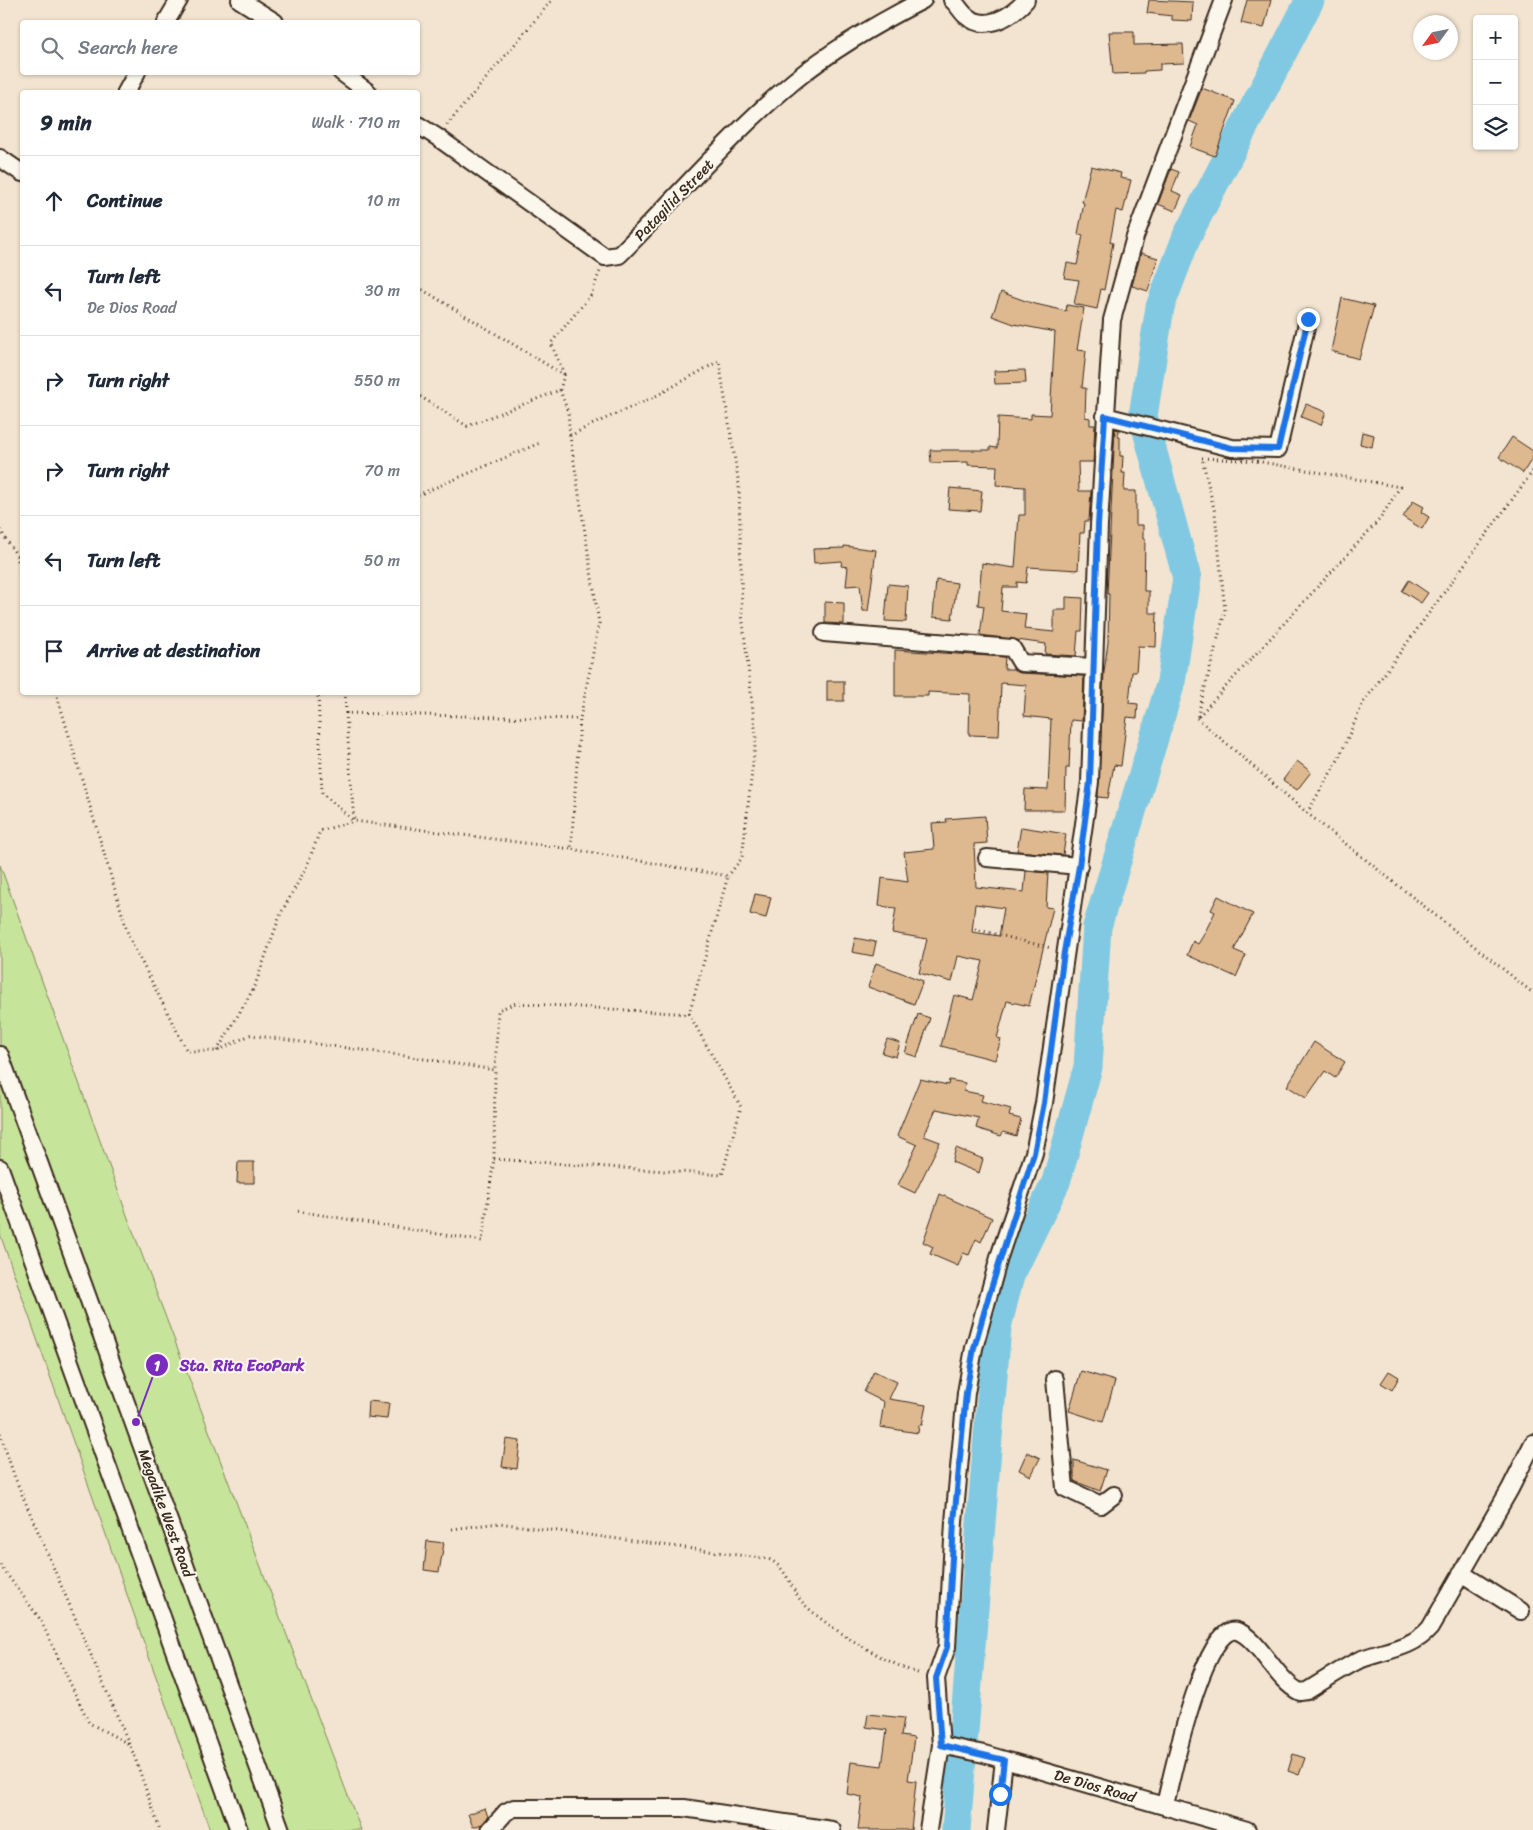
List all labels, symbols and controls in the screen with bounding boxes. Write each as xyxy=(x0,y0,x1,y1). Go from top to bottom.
north arrow xyxy=(1413,15,1458,60)
map controls xyxy=(1473,15,1518,150)
button: + xyxy=(1473,15,1518,60)
search box xyxy=(20,20,420,75)
text: Search here xyxy=(78,31,178,64)
icon: search xyxy=(38,34,66,62)
button: − xyxy=(1473,60,1518,105)
text: 9 min xyxy=(40,104,92,142)
button: layers xyxy=(1473,105,1518,150)
text: Walk · 710 m xyxy=(311,108,400,137)
street label: Patagilid Street xyxy=(628,152,721,247)
text: Continue xyxy=(87,184,163,217)
text: 10 m xyxy=(367,186,400,215)
icon: ahead xyxy=(40,187,68,215)
text: Turn left xyxy=(87,260,160,293)
text: 30 m xyxy=(365,276,400,305)
icon: left xyxy=(40,277,68,305)
text: De Dios Road xyxy=(87,293,177,322)
route end xyxy=(1297,308,1320,331)
text: Turn right xyxy=(87,364,169,397)
text: 550 m xyxy=(354,366,400,395)
icon: right xyxy=(40,367,68,395)
text: Turn right xyxy=(87,454,169,487)
text: 70 m xyxy=(364,456,400,485)
icon: right xyxy=(40,457,68,485)
text: Turn left xyxy=(87,544,160,577)
text: 50 m xyxy=(364,546,400,575)
icon: left xyxy=(40,547,68,575)
text: Arrive at destination xyxy=(87,634,260,667)
icon: arrive xyxy=(40,637,68,665)
callout: Sta. Rita EcoPark xyxy=(144,1350,315,1381)
text: Sta. Rita EcoPark xyxy=(178,1351,305,1380)
text: 1 xyxy=(154,1353,161,1379)
street label: Megadike West Road xyxy=(131,1445,202,1582)
street label: De Dios Road xyxy=(1051,1762,1140,1810)
route start xyxy=(989,1783,1012,1806)

